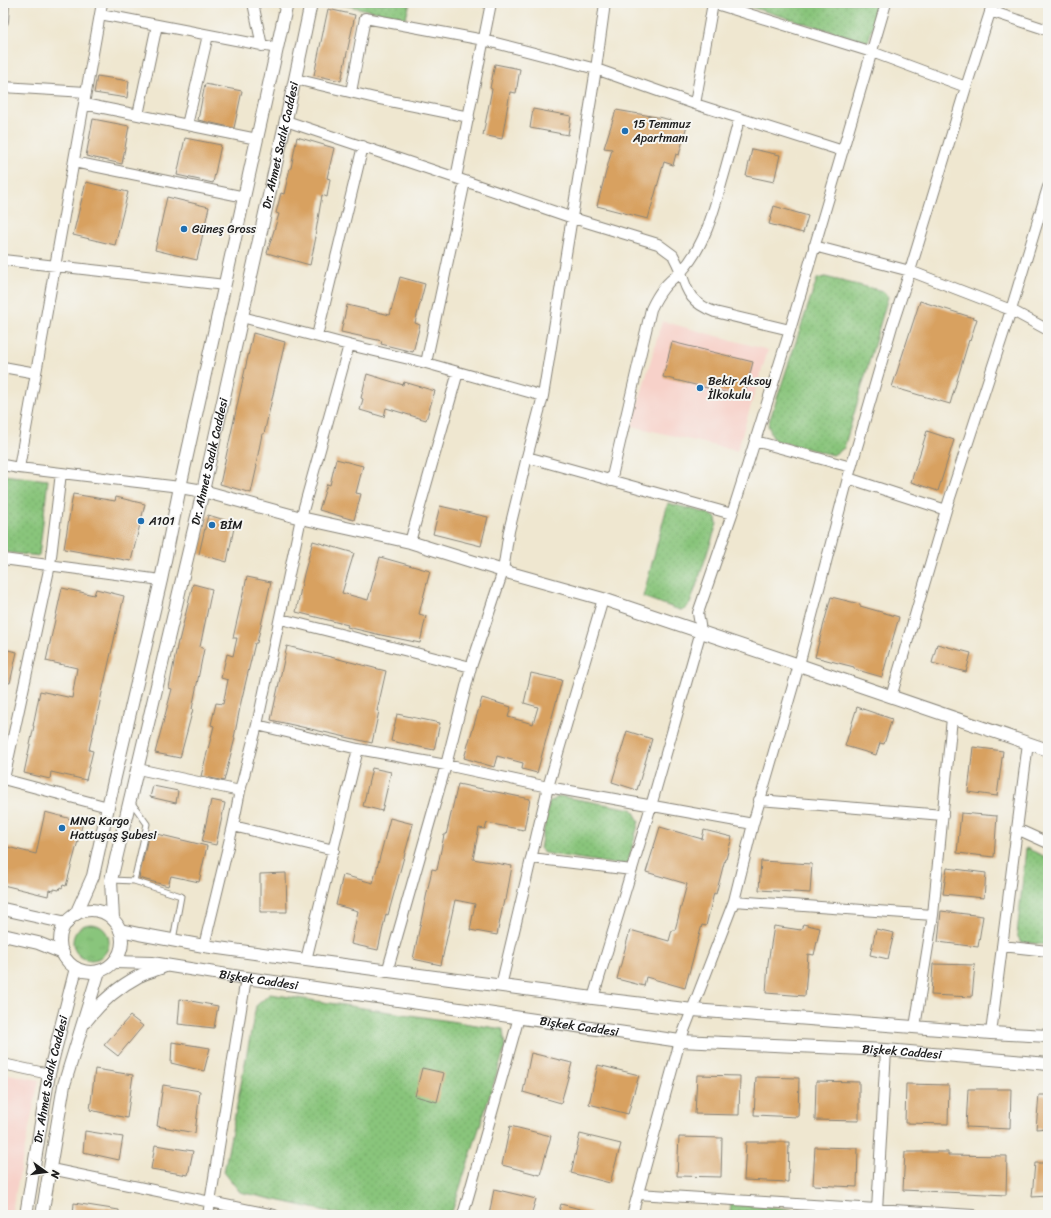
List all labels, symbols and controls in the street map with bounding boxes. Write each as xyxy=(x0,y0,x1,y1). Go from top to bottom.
street label: Dr. Ahmet Sadık Caddesi xyxy=(255,79,305,211)
place label: 15 Temmuz Apartmanı xyxy=(632,113,691,149)
marker: 15 Temmuz Apartmanı xyxy=(620,126,630,136)
place label: Güneş Gross xyxy=(192,218,257,240)
marker: Güneş Gross xyxy=(179,224,189,234)
place label: Bekir Aksoy İlkokulu xyxy=(707,370,772,406)
marker: Bekir Aksoy İlkokulu xyxy=(695,383,705,393)
street label: Dr. Ahmet Sadık Caddesi xyxy=(184,395,235,527)
place label: A101 xyxy=(148,510,175,532)
place label: BİM xyxy=(220,514,243,536)
marker: A101 xyxy=(136,516,146,526)
marker: BİM xyxy=(207,520,217,530)
place label: MNG Kargo Hattuşaş Şubesi xyxy=(70,810,157,846)
marker: MNG Kargo Hattuşaş Şubesi xyxy=(57,823,67,833)
street label: Bişkek Caddesi xyxy=(218,963,300,997)
street label: Bişkek Caddesi xyxy=(538,1010,621,1043)
street label: Dr. Ahmet Sadık Caddesi xyxy=(27,1012,75,1145)
street label: Bişkek Caddesi xyxy=(862,1038,943,1066)
north arrow xyxy=(26,1152,66,1192)
text: N xyxy=(45,1167,66,1181)

